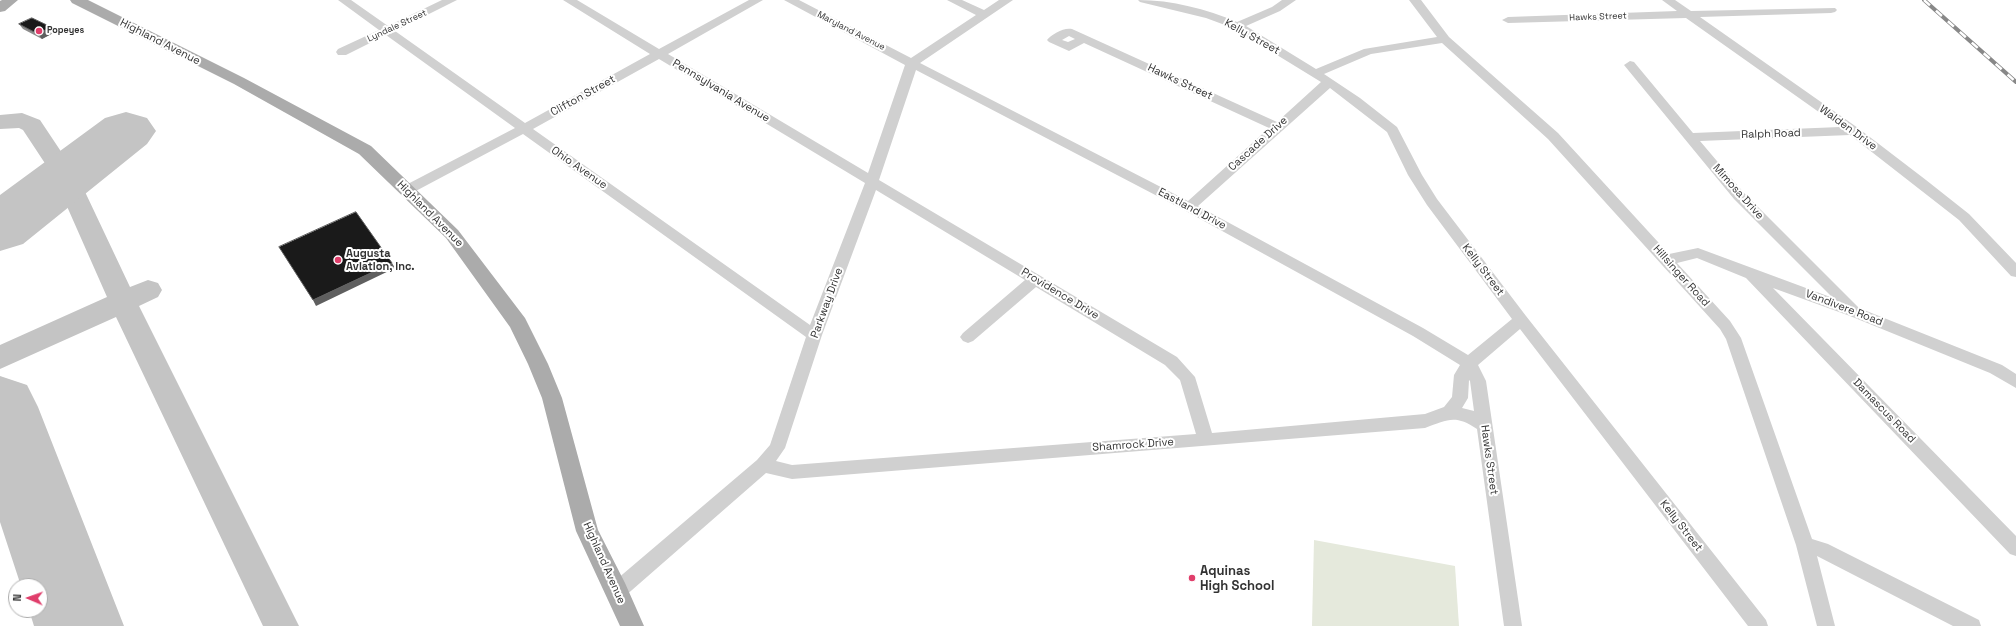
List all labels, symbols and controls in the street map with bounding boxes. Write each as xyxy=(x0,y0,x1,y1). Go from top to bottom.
street label: Lyndale Street xyxy=(366,8,428,44)
street label: Maryland Avenue xyxy=(815,9,887,53)
street label: Hawks Street xyxy=(1569,11,1627,23)
street label: Highland Avenue xyxy=(118,16,202,68)
street label: Kelly Street xyxy=(1222,16,1282,58)
marker: Popeyes xyxy=(34,26,44,36)
place label: Popeyes xyxy=(47,26,84,36)
street label: Pennsylvania Avenue xyxy=(670,57,772,125)
street label: Hawks Street xyxy=(1145,61,1215,103)
street label: Clifton Street xyxy=(548,73,618,119)
street label: Walden Drive xyxy=(1817,103,1879,153)
street label: Cascade Drive xyxy=(1226,114,1290,174)
street label: Ralph Road xyxy=(1741,126,1801,142)
street label: Ohio Avenue xyxy=(548,144,610,192)
street label: Mimosa Drive xyxy=(1710,162,1766,222)
street label: Highland Avenue xyxy=(394,178,466,250)
street label: Eastland Drive xyxy=(1156,186,1228,232)
street label: Kelly Street xyxy=(1459,241,1507,299)
street label: Hillsinger Road xyxy=(1650,243,1712,309)
place label: Augusta Aviation, Inc. xyxy=(346,247,415,273)
marker: Augusta Aviation, Inc. xyxy=(333,255,343,265)
street label: Parkway Drive xyxy=(808,266,846,340)
street label: Providence Drive xyxy=(1019,266,1101,322)
street label: Vandivere Road xyxy=(1803,287,1885,329)
street label: Damascus Road xyxy=(1850,376,1918,446)
street label: Hawks Street xyxy=(1478,424,1500,496)
street label: Shamrock Drive xyxy=(1092,436,1174,454)
street label: Kelly Street xyxy=(1657,498,1705,554)
street label: Highland Avenue xyxy=(580,520,628,606)
place label: Aquinas High School xyxy=(1200,563,1274,594)
marker: Aquinas High School xyxy=(1187,573,1197,583)
north arrow xyxy=(8,578,48,618)
text: N xyxy=(10,594,24,602)

